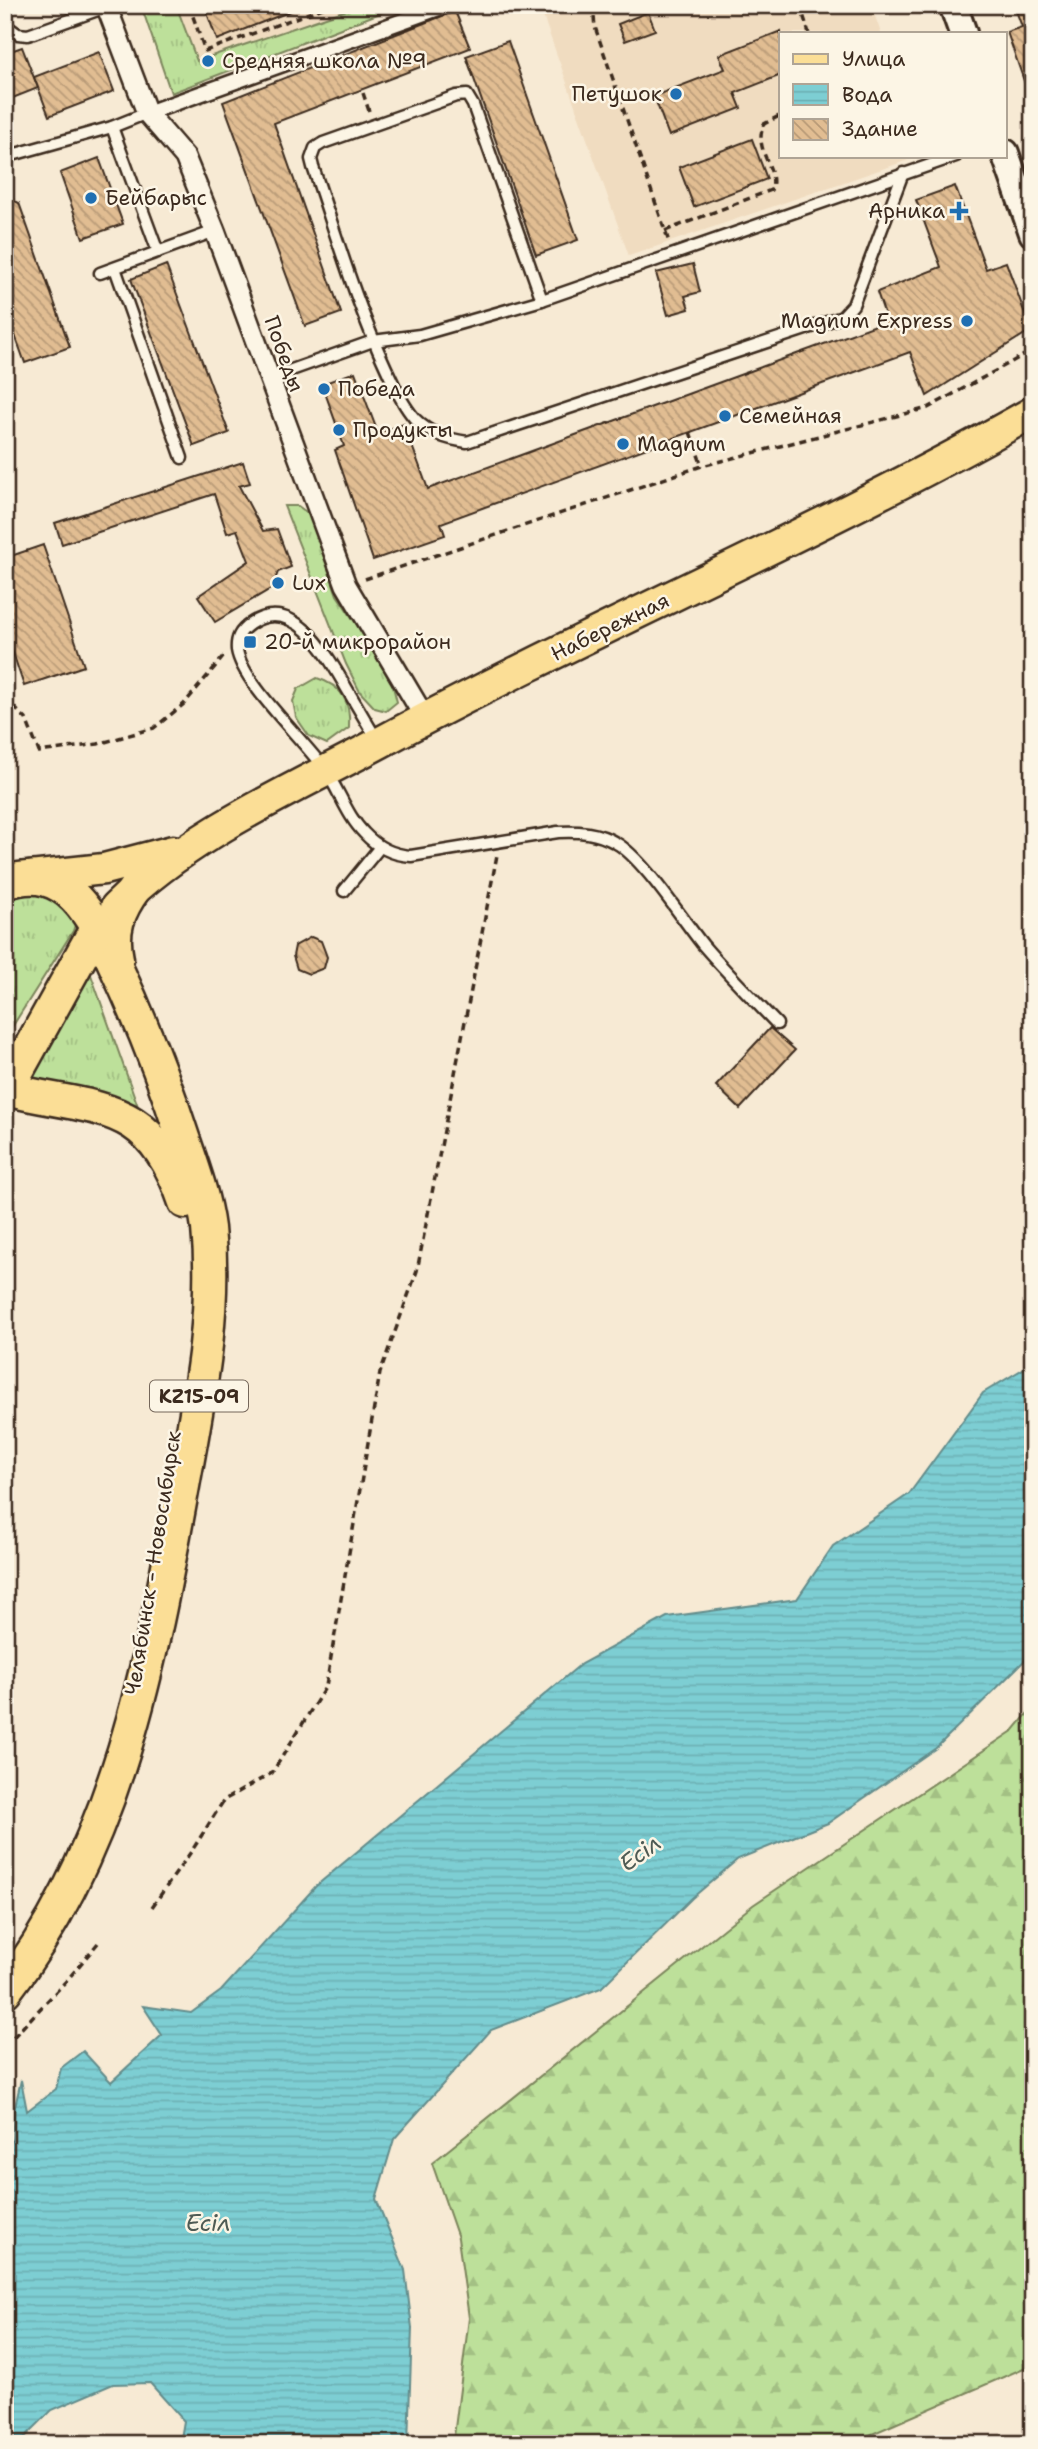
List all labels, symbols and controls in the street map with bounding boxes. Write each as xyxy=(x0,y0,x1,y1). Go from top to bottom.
legend xyxy=(779,32,1006,158)
text: Улица xyxy=(842,45,905,73)
place label: Средняя школа №9 xyxy=(222,47,427,75)
marker: Средняя школа №9 xyxy=(200,53,216,69)
place label: Петушок xyxy=(572,80,662,108)
text: Вода xyxy=(842,81,892,109)
marker: Петушок xyxy=(668,86,684,102)
text: Здание xyxy=(842,115,918,143)
place label: Бейбарыс xyxy=(105,184,207,212)
marker: Бейбарыс xyxy=(83,190,99,206)
place label: Арника xyxy=(868,197,945,225)
marker: Арника xyxy=(951,203,967,219)
place label: Magnum Express xyxy=(781,307,953,335)
street label: Победы xyxy=(257,312,311,396)
marker: Magnum Express xyxy=(959,313,975,329)
place label: Победа xyxy=(338,375,415,403)
marker: Победа xyxy=(316,381,332,397)
place label: Семейная xyxy=(739,402,842,430)
marker: Семейная xyxy=(717,408,733,424)
place label: Продукты xyxy=(353,416,453,444)
marker: Продукты xyxy=(331,422,347,438)
place label: Magnum xyxy=(637,430,726,458)
marker: Magnum xyxy=(615,436,631,452)
place label: Lux xyxy=(292,569,326,597)
marker: Lux xyxy=(270,575,286,591)
street label: Набережная xyxy=(546,586,674,668)
place label: 20-й микрорайон xyxy=(264,628,451,656)
marker: 20-й микрорайон xyxy=(242,634,258,650)
road number: KZ15-09 xyxy=(150,1380,248,1412)
street label: Челябинск - Новосибирск xyxy=(118,1429,188,1697)
water label: Есіл xyxy=(613,1828,667,1878)
water label: Есіл xyxy=(186,2208,230,2238)

